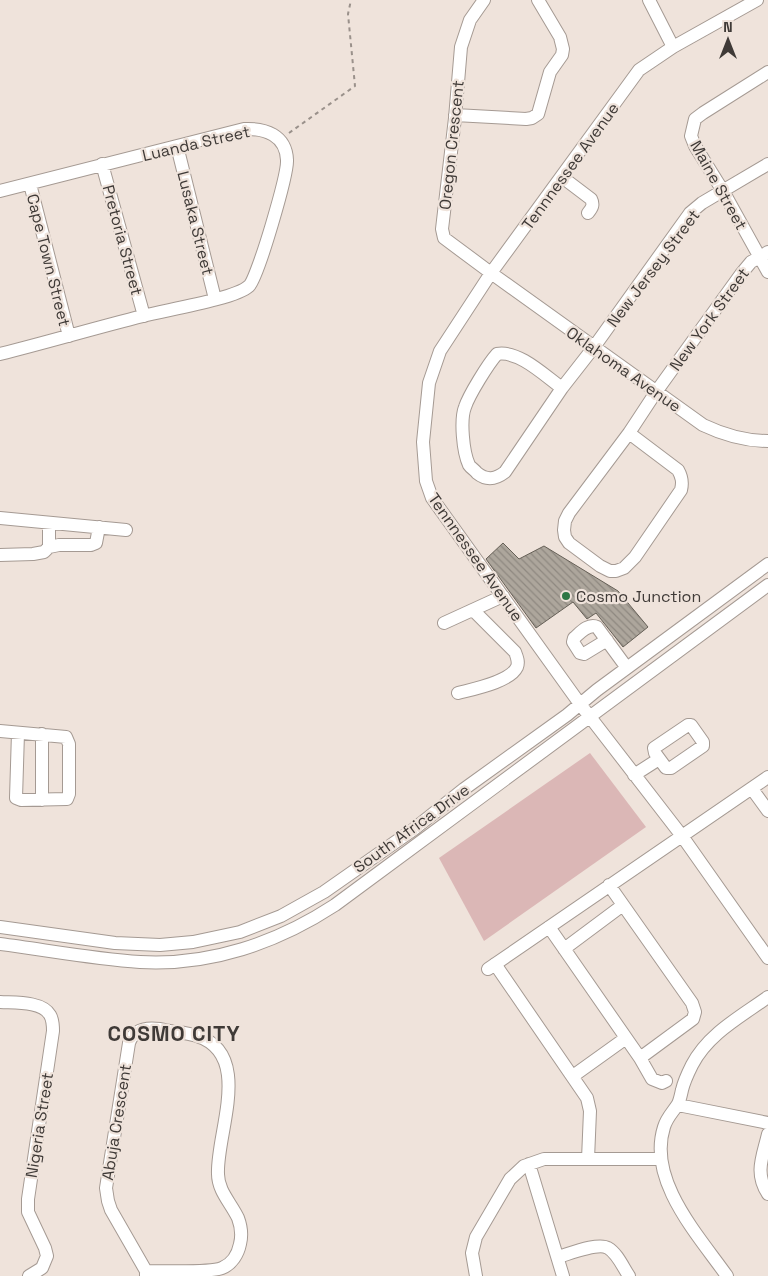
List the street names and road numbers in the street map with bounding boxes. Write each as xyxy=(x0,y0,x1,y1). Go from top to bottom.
street label: Oregon Crescent xyxy=(434,79,469,211)
street label: Tennnessee Avenue xyxy=(517,98,624,234)
street label: Luanda Street xyxy=(140,121,252,166)
street label: Maine Street xyxy=(685,137,752,234)
street label: Lusaka Street xyxy=(172,169,219,277)
street label: Pretoria Street xyxy=(98,183,147,298)
street label: Cape Town Street xyxy=(22,192,75,329)
street label: New Jersey Street xyxy=(602,205,705,331)
street label: New York Street xyxy=(665,264,754,375)
street label: Oklahoma Avenue xyxy=(562,322,685,417)
street label: Tennnessee Avenue xyxy=(423,489,528,626)
street label: South Africa Drive xyxy=(349,779,474,878)
street label: Abuja Crescent xyxy=(97,1062,136,1182)
street label: Nigeria Street xyxy=(21,1071,58,1179)

